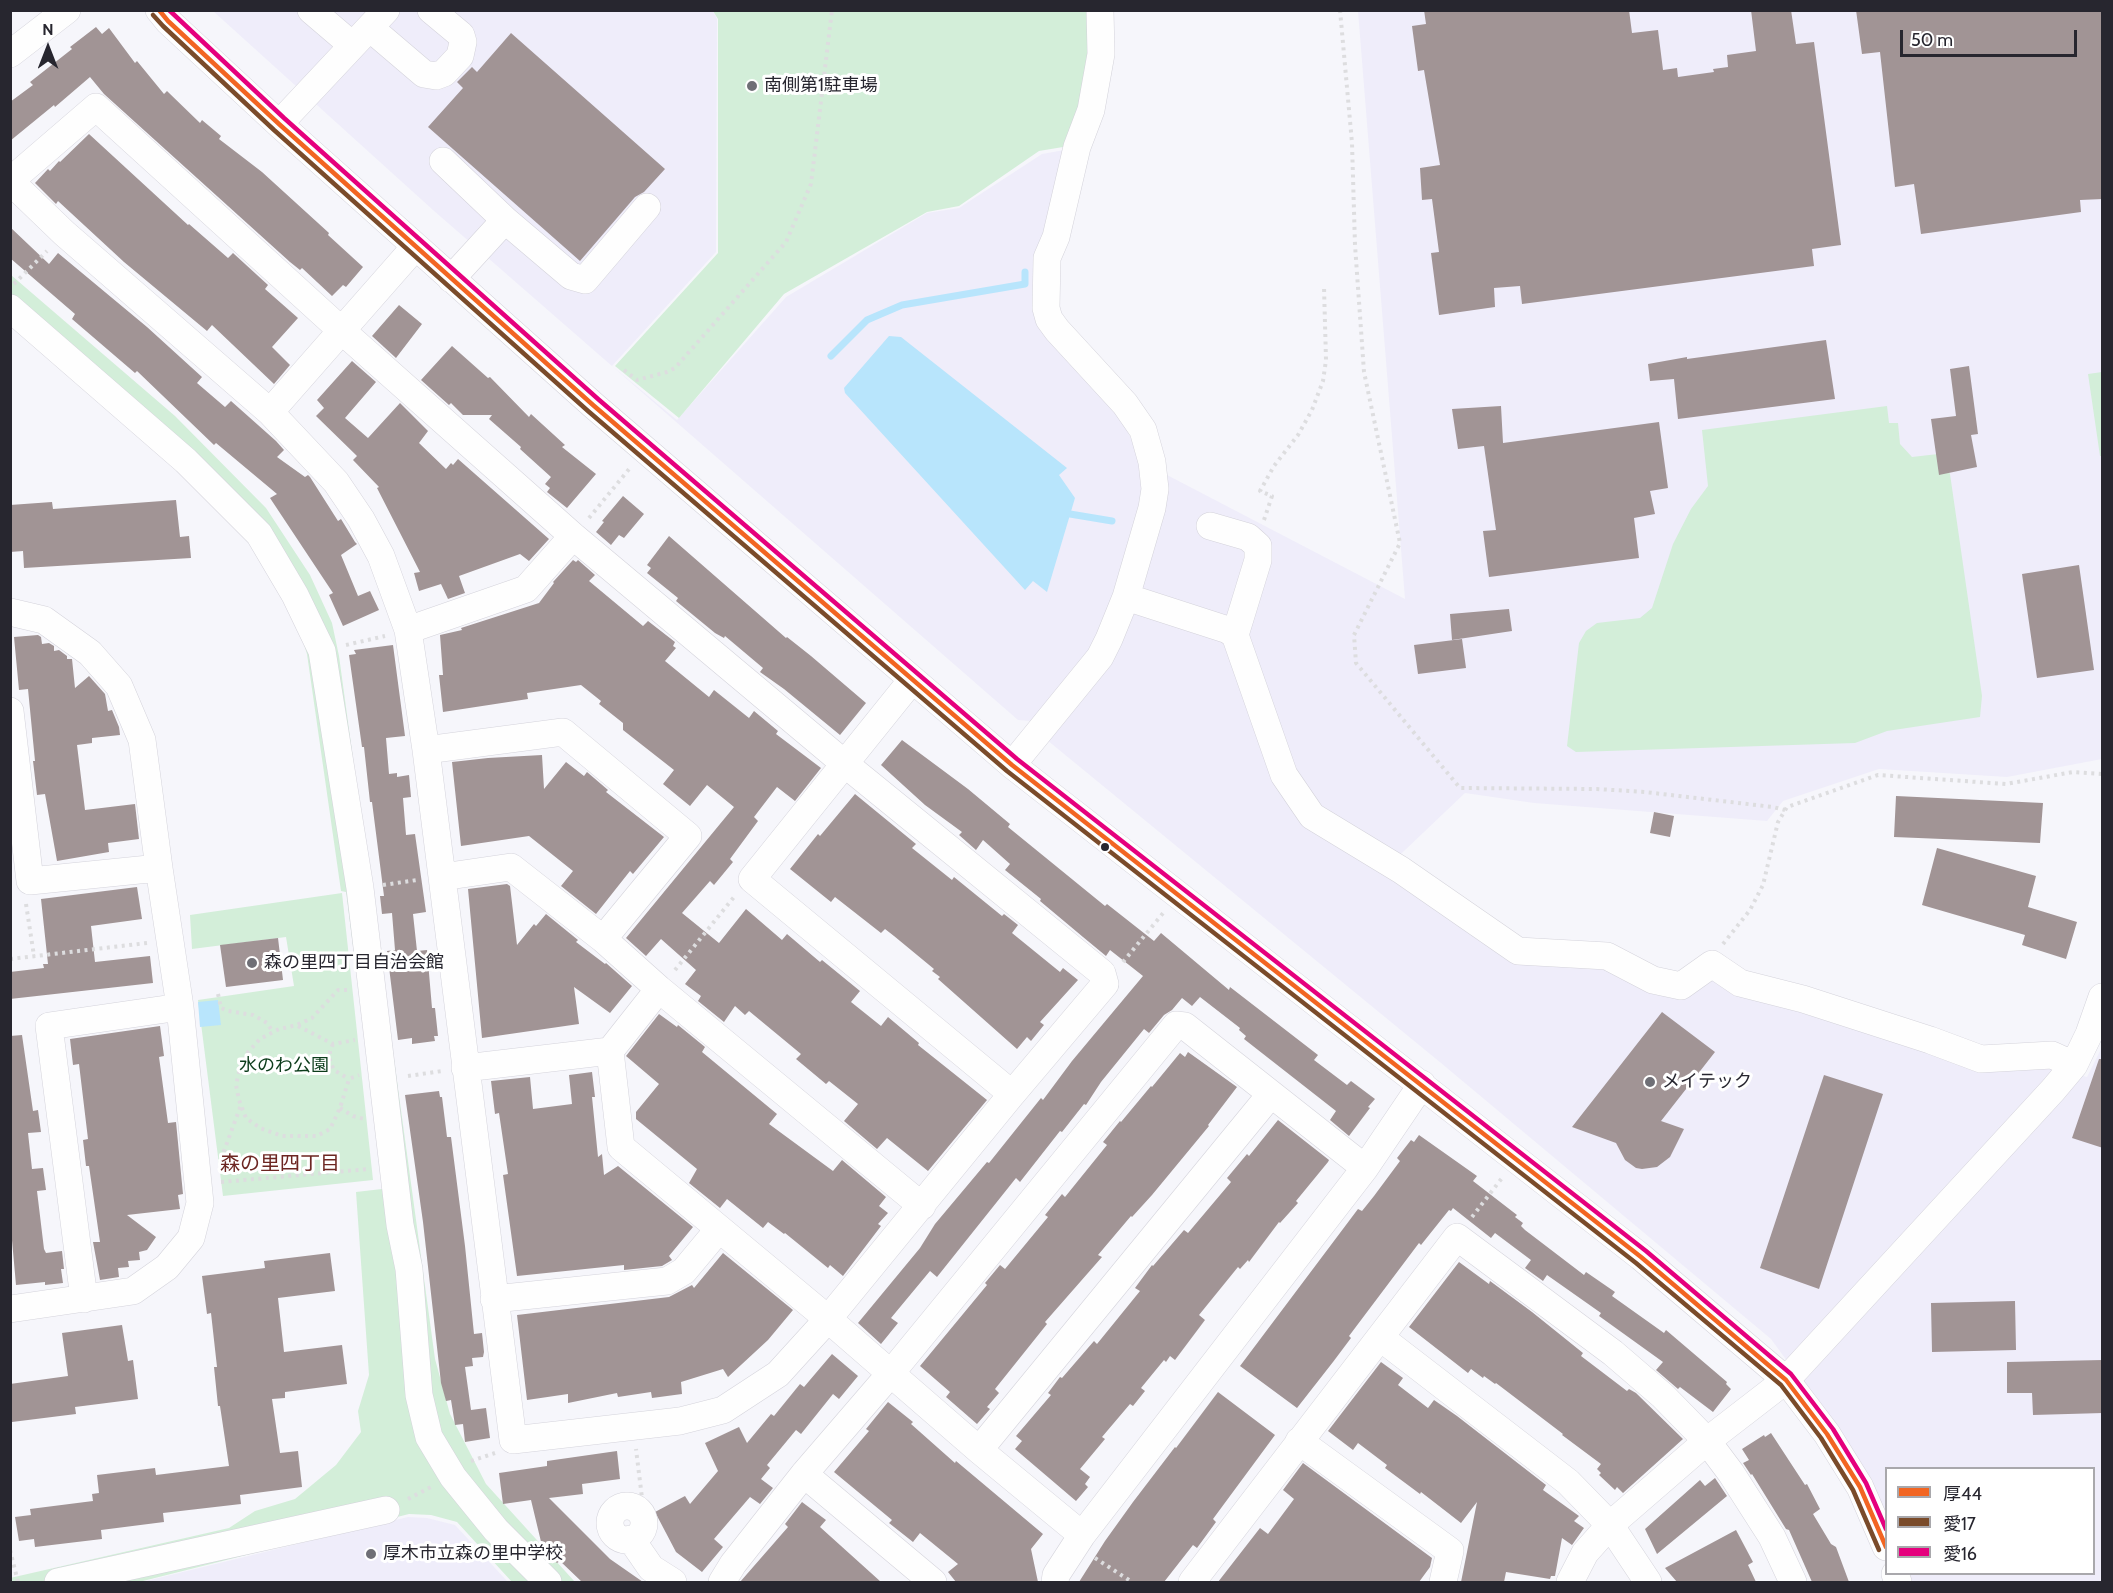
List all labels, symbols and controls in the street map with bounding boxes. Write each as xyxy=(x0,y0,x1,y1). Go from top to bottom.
north arrow xyxy=(18,18,78,78)
scale bar xyxy=(1903,18,2080,56)
text: N xyxy=(42,20,54,39)
text: 50 m xyxy=(1911,29,1953,51)
place label: 南側第1駐車場 xyxy=(764,75,878,97)
marker: 南側第1駐車場 xyxy=(745,79,759,93)
unlabelled marker xyxy=(1099,841,1111,853)
place label: 森の里四丁目自治会館 xyxy=(264,952,444,974)
marker: 森の里四丁目自治会館 xyxy=(245,956,259,970)
park label: 水のわ公園 xyxy=(239,1055,329,1077)
place label: メイテック xyxy=(1662,1071,1752,1093)
marker: メイテック xyxy=(1643,1075,1657,1089)
district label: 森の里四丁目 xyxy=(220,1152,340,1176)
legend xyxy=(1885,1467,2095,1575)
text: 厚44 xyxy=(1943,1483,1982,1505)
text: 愛17 xyxy=(1943,1513,1976,1535)
place label: 厚木市立森の里中学校 xyxy=(383,1543,563,1565)
text: 愛16 xyxy=(1943,1543,1977,1565)
marker: 厚木市立森の里中学校 xyxy=(364,1547,378,1561)

